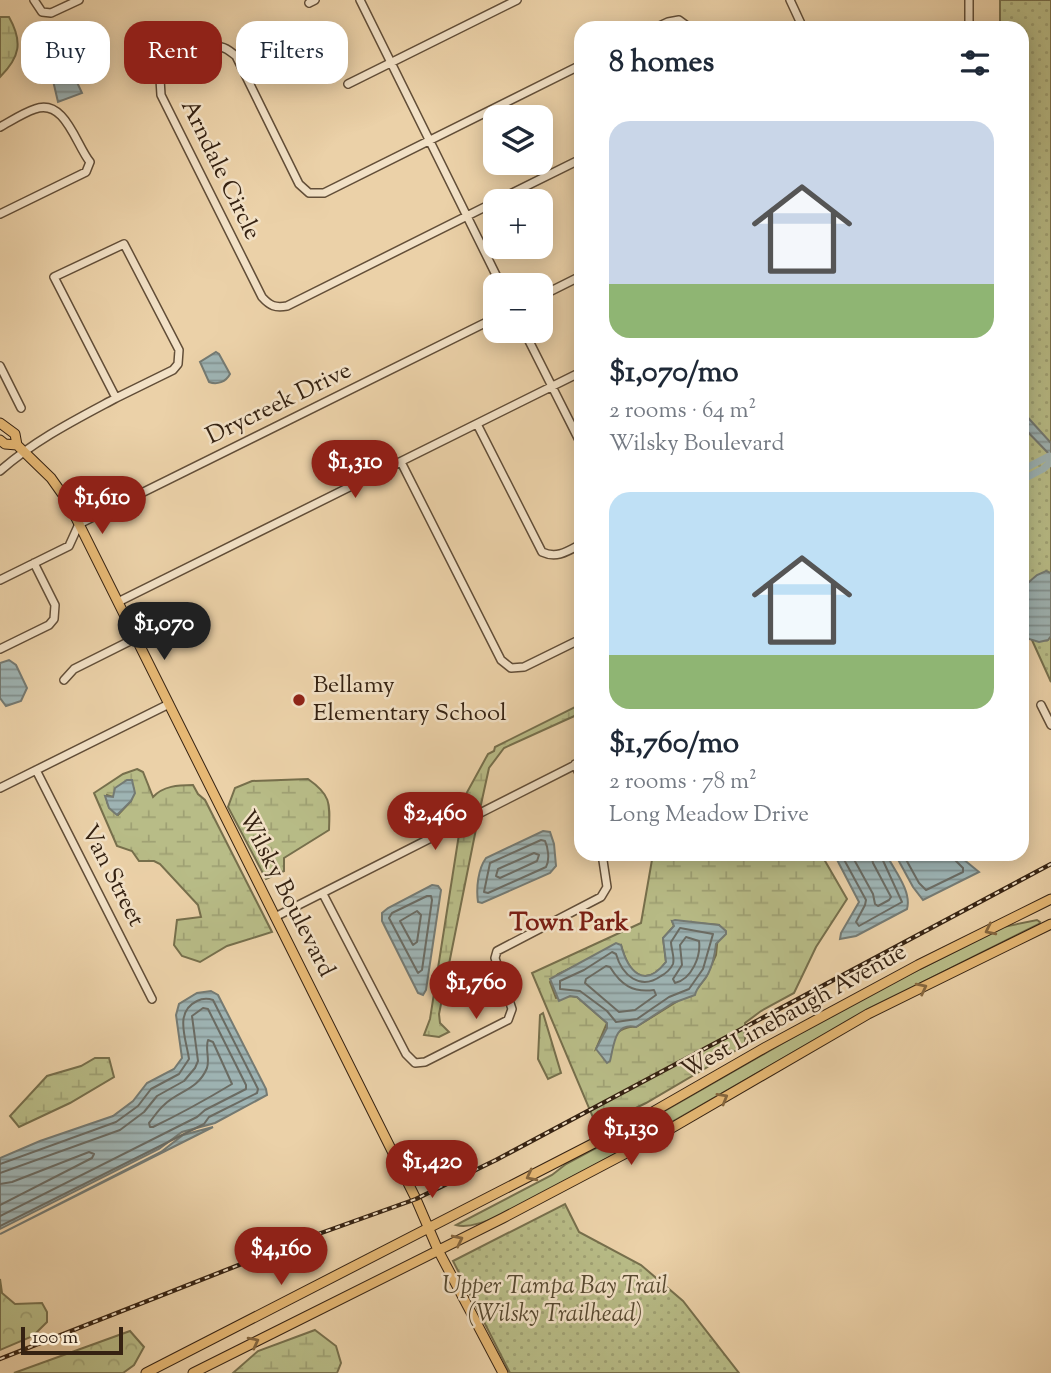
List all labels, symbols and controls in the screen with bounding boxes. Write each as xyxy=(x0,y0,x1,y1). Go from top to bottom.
chip: Buy xyxy=(21,21,110,84)
chip: Rent xyxy=(124,21,222,84)
chip: Filters xyxy=(236,21,348,84)
text: 8 homes xyxy=(609,42,714,85)
icon: filters xyxy=(956,44,994,82)
street label: Arndale Circle xyxy=(171,94,269,246)
map controls xyxy=(483,105,553,343)
button: layers xyxy=(483,105,553,175)
icon: home xyxy=(739,166,865,292)
button: + xyxy=(483,189,553,259)
button: − xyxy=(483,273,553,343)
text: $1,070/mo xyxy=(609,352,739,395)
street label: Drycreek Drive xyxy=(201,354,357,454)
text: 2 rooms · 64 m² xyxy=(609,395,756,428)
text: Wilsky Boulevard xyxy=(609,428,784,461)
pin: $1,310 xyxy=(298,440,412,500)
text: $1,310 xyxy=(328,446,382,479)
pin: $1,610 xyxy=(45,476,159,536)
text: $1,610 xyxy=(74,482,130,515)
icon: home xyxy=(739,537,865,663)
pin: $1,070 xyxy=(107,602,221,662)
text: $1,070 xyxy=(134,608,194,641)
place label: Bellamy Elementary School xyxy=(313,669,507,731)
marker: Bellamy Elementary School xyxy=(291,692,307,708)
text: $1,760/mo xyxy=(609,723,739,766)
text: 2 rooms · 78 m² xyxy=(609,766,757,799)
pin: $2,460 xyxy=(378,792,492,852)
text: $2,460 xyxy=(403,798,467,831)
text: Long Meadow Drive xyxy=(609,799,809,832)
street label: Wilsky Boulevard xyxy=(229,805,343,984)
street label: Van Street xyxy=(72,819,152,933)
district label: Town Park xyxy=(509,905,630,942)
one-way arrow xyxy=(985,921,997,935)
street label: West Linebaugh Avenue xyxy=(675,936,913,1088)
pin: $1,760 xyxy=(419,962,533,1021)
text: $1,760 xyxy=(446,967,506,1000)
one-way arrow xyxy=(915,982,927,996)
one-way arrow xyxy=(715,1093,728,1106)
pin: $1,130 xyxy=(574,1108,688,1167)
text: $1,130 xyxy=(604,1113,658,1146)
pin: $1,420 xyxy=(375,1140,489,1200)
text: $1,420 xyxy=(402,1146,462,1179)
one-way arrow xyxy=(526,1168,538,1182)
pin: $4,160 xyxy=(224,1228,338,1287)
text: $4,160 xyxy=(250,1233,312,1266)
one-way arrow xyxy=(450,1234,463,1248)
park label: Upper Tampa Bay Trail (Wilsky Trailhead) xyxy=(442,1270,668,1332)
scale bar xyxy=(21,1324,122,1356)
text: 100 m xyxy=(32,1325,78,1352)
one-way arrow xyxy=(247,1337,259,1351)

